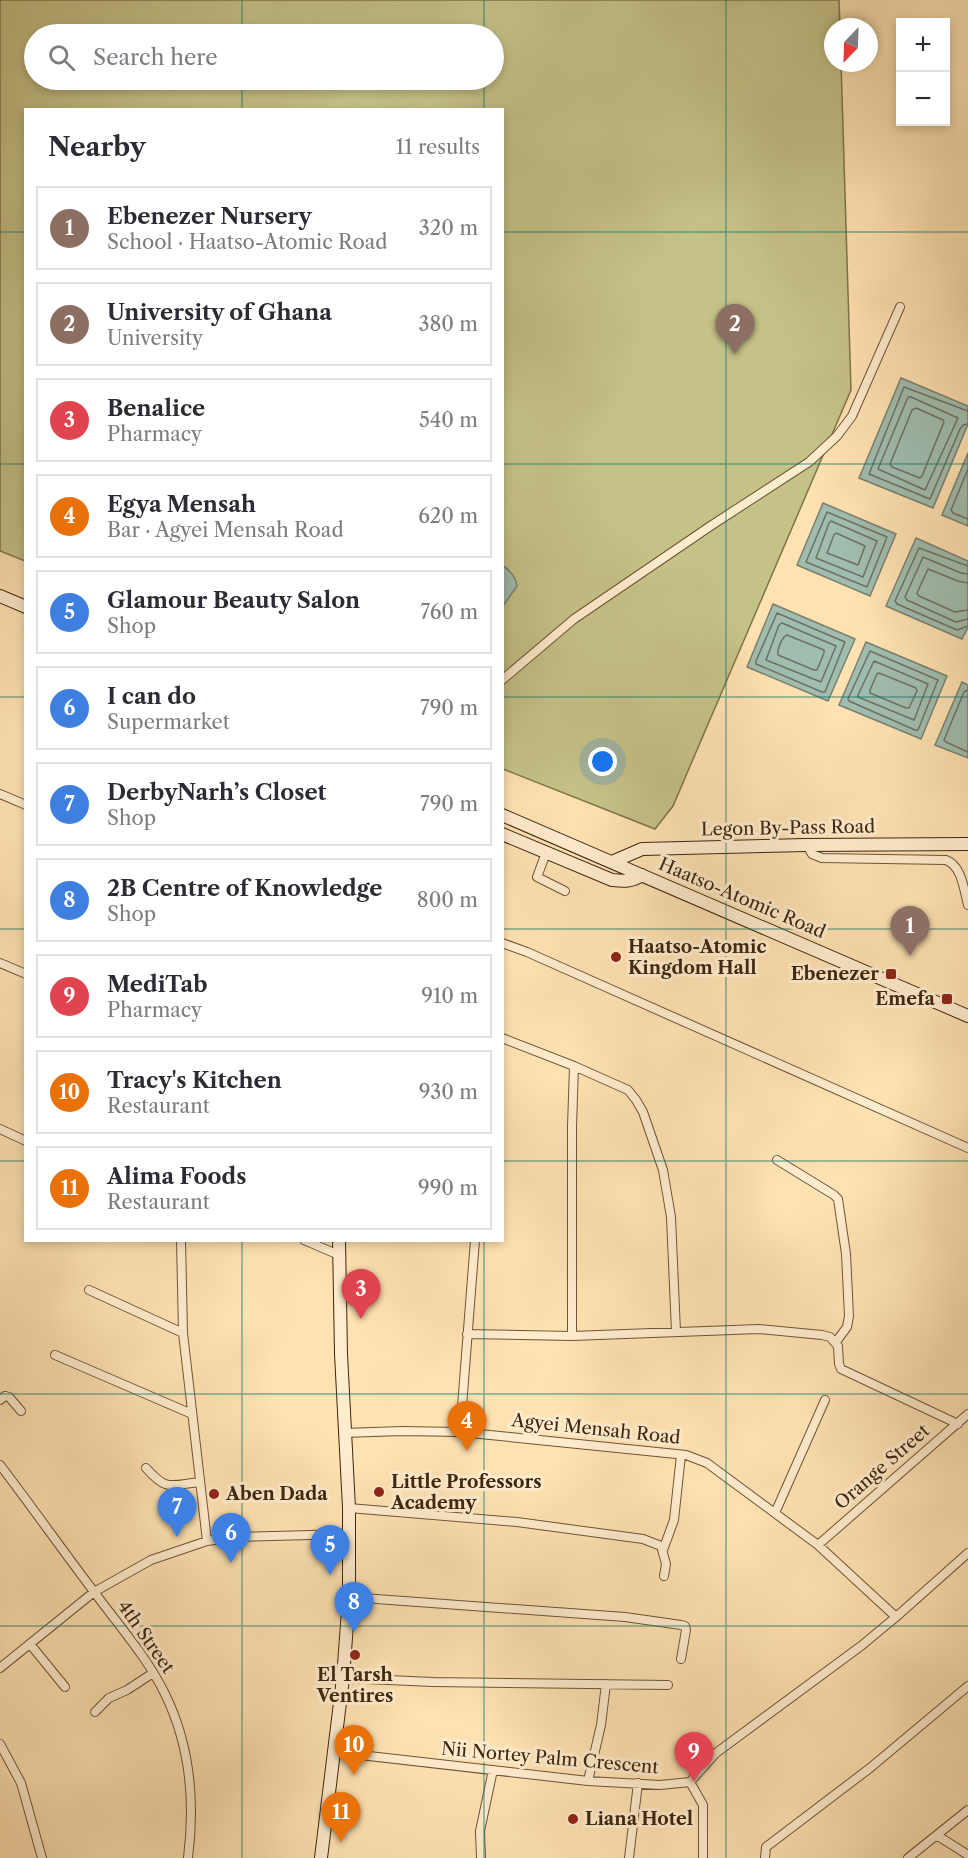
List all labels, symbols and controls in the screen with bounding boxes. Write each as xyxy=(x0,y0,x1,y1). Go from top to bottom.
north arrow xyxy=(824,18,878,72)
map controls xyxy=(896,18,950,126)
button: + xyxy=(896,18,950,72)
search box xyxy=(24,24,504,90)
icon: search xyxy=(45,41,78,74)
text: Search here xyxy=(93,44,218,71)
button: − xyxy=(896,72,950,126)
text: Nearby xyxy=(48,131,146,163)
text: 11 results xyxy=(396,135,480,159)
text: Ebenezer Nursery xyxy=(107,203,312,230)
text: 1 xyxy=(65,216,74,240)
text: 320 m xyxy=(419,216,478,240)
text: School · Haatso-Atomic Road xyxy=(107,230,388,254)
text: University of Ghana xyxy=(107,299,332,326)
pin: 2 xyxy=(716,304,754,354)
text: 2 xyxy=(64,312,75,336)
text: 380 m xyxy=(419,312,478,336)
text: University xyxy=(107,326,203,350)
text: Benalice xyxy=(107,395,205,422)
text: 3 xyxy=(64,408,75,432)
text: 540 m xyxy=(419,408,478,432)
text: Pharmacy xyxy=(107,422,202,446)
text: Egya Mensah xyxy=(107,491,256,518)
text: 4 xyxy=(64,504,75,528)
text: 620 m xyxy=(418,504,478,528)
text: Bar · Agyei Mensah Road xyxy=(107,518,344,542)
text: Glamour Beauty Salon xyxy=(107,587,360,614)
text: 5 xyxy=(64,600,75,624)
text: 760 m xyxy=(420,600,478,624)
text: Shop xyxy=(107,614,156,638)
text: I can do xyxy=(107,683,196,710)
text: 6 xyxy=(64,696,75,720)
text: 790 m xyxy=(420,696,478,720)
text: Supermarket xyxy=(107,710,230,734)
your location xyxy=(588,747,617,776)
text: DerbyNarh’s Closet xyxy=(107,779,326,806)
text: 7 xyxy=(64,792,75,816)
text: 790 m xyxy=(420,792,478,816)
text: Shop xyxy=(107,806,156,830)
street label: Legon By-Pass Road xyxy=(701,815,875,841)
street label: Haatso-Atomic Road xyxy=(655,853,829,943)
text: 2B Centre of Knowledge xyxy=(107,875,383,902)
text: 8 xyxy=(63,888,76,912)
text: 800 m xyxy=(417,888,478,912)
text: Shop xyxy=(107,902,156,926)
pin: 1 xyxy=(890,906,930,956)
place label: Haatso-Atomic Kingdom Hall xyxy=(628,936,766,979)
marker: Haatso-Atomic Kingdom Hall xyxy=(609,950,623,964)
place label: Ebenezer xyxy=(791,963,879,985)
marker: Ebenezer xyxy=(884,967,898,981)
text: MediTab xyxy=(107,971,208,998)
text: 9 xyxy=(64,984,75,1008)
text: 910 m xyxy=(421,984,478,1008)
place label: Emefa xyxy=(875,988,936,1010)
marker: Emefa xyxy=(940,992,954,1006)
text: Pharmacy xyxy=(107,998,202,1022)
text: Tracy's Kitchen xyxy=(107,1067,282,1094)
text: 10 xyxy=(59,1080,80,1104)
text: 930 m xyxy=(419,1080,478,1104)
text: Restaurant xyxy=(107,1094,210,1118)
text: Alima Foods xyxy=(107,1163,246,1190)
text: 11 xyxy=(61,1176,79,1200)
text: 990 m xyxy=(418,1176,478,1200)
text: Restaurant xyxy=(107,1190,210,1214)
pin: 3 xyxy=(342,1270,380,1319)
pin: 4 xyxy=(448,1402,486,1451)
street label: Agyei Mensah Road xyxy=(509,1409,682,1449)
street label: Orange Street xyxy=(830,1419,934,1514)
place label: Little Professors Academy xyxy=(390,1471,542,1514)
place label: Aben Dada xyxy=(225,1483,328,1505)
marker: Little Professors Academy xyxy=(372,1485,386,1499)
marker: Aben Dada xyxy=(207,1487,221,1501)
pin: 7 xyxy=(158,1488,196,1537)
pin: 6 xyxy=(212,1514,250,1563)
pin: 5 xyxy=(310,1526,350,1575)
pin: 8 xyxy=(334,1582,374,1632)
street label: 4th Street xyxy=(113,1596,179,1678)
marker: El Tarsh Ventires xyxy=(348,1648,362,1662)
place label: El Tarsh Ventires xyxy=(316,1664,394,1707)
pin: 10 xyxy=(334,1726,374,1775)
pin: 9 xyxy=(674,1732,714,1782)
street label: Nii Nortey Palm Crescent xyxy=(440,1738,660,1779)
pin: 11 xyxy=(322,1792,360,1842)
place label: Liana Hotel xyxy=(585,1808,693,1830)
marker: Liana Hotel xyxy=(566,1812,580,1826)

